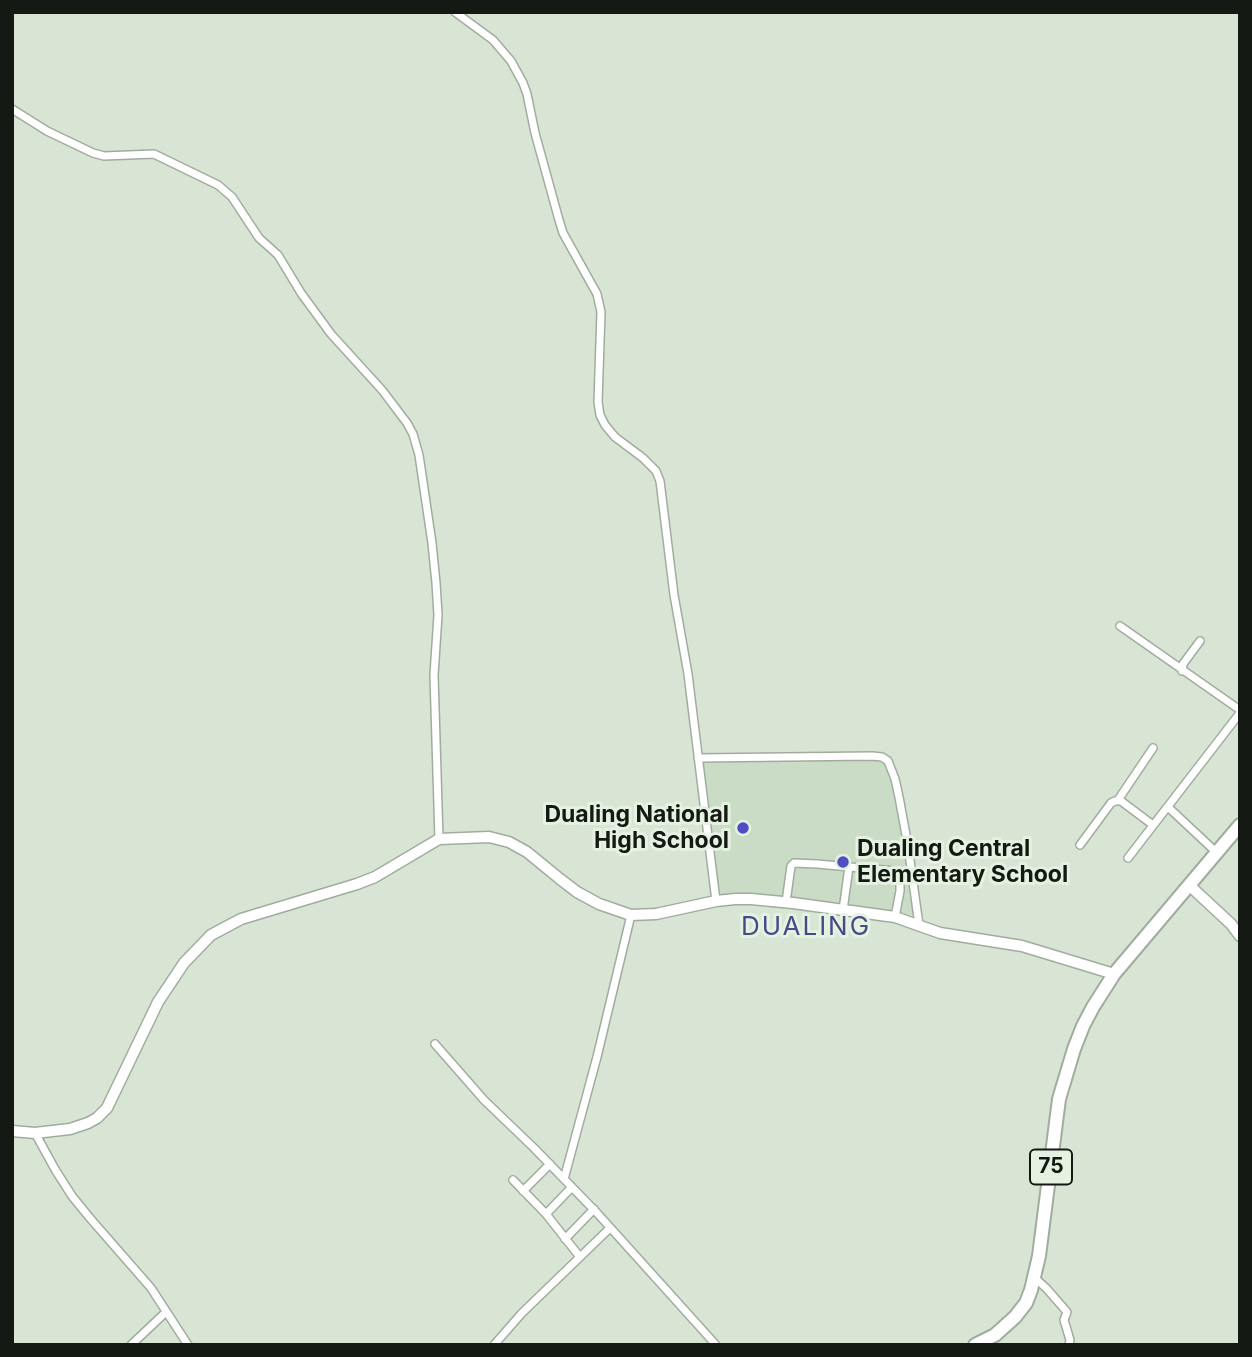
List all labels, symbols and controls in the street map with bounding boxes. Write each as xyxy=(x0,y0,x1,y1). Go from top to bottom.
place label: Dualing National High School xyxy=(544,801,729,855)
marker: Dualing National High School xyxy=(735,820,751,836)
place label: Dualing Central Elementary School xyxy=(857,835,1068,889)
marker: Dualing Central Elementary School xyxy=(835,854,851,870)
district label: DUALING xyxy=(742,911,870,943)
road number: 75 xyxy=(1030,1150,1072,1184)

